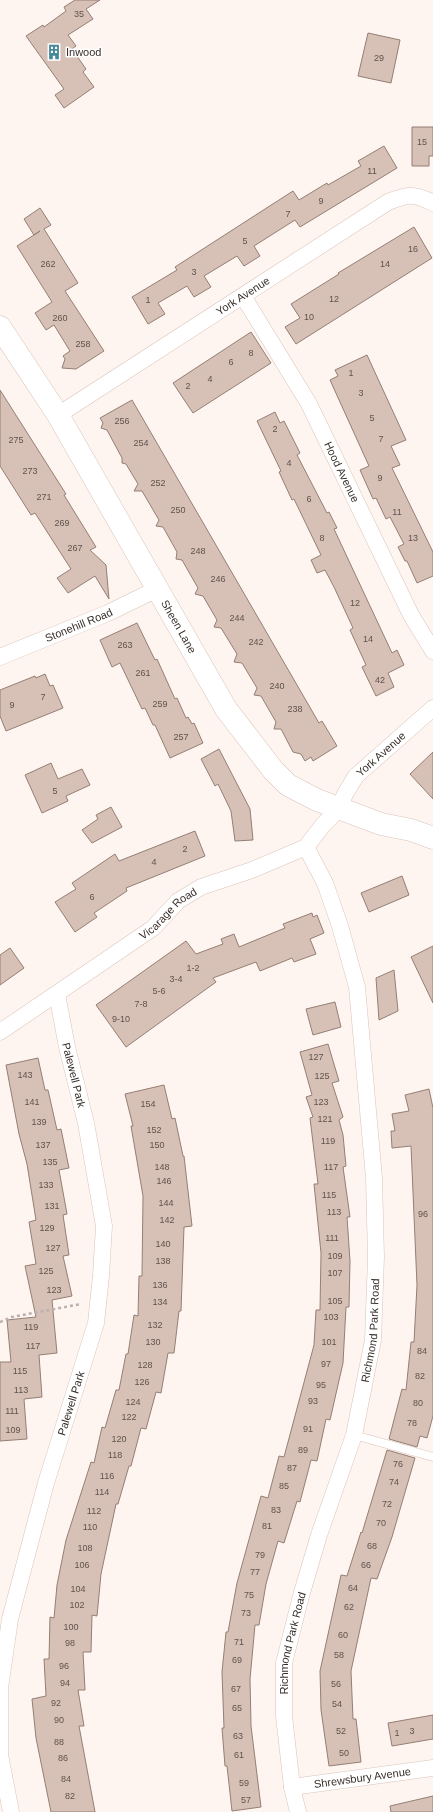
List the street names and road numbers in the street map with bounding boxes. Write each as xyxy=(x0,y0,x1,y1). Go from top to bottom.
street label: York Avenue xyxy=(214,274,272,317)
street label: Hood Avenue xyxy=(322,440,362,504)
street label: Sheen Lane xyxy=(159,598,199,655)
street label: Stonehill Road xyxy=(43,606,114,644)
street label: York Avenue xyxy=(354,729,408,779)
street label: Vicarage Road xyxy=(137,885,199,942)
street label: Palewell Park xyxy=(60,1041,88,1109)
street label: Richmond Park Road xyxy=(359,1278,381,1383)
street label: Palewell Park xyxy=(55,1369,87,1437)
street label: Richmond Park Road xyxy=(278,1590,308,1694)
street label: Shrewsbury Avenue xyxy=(313,1765,412,1790)

